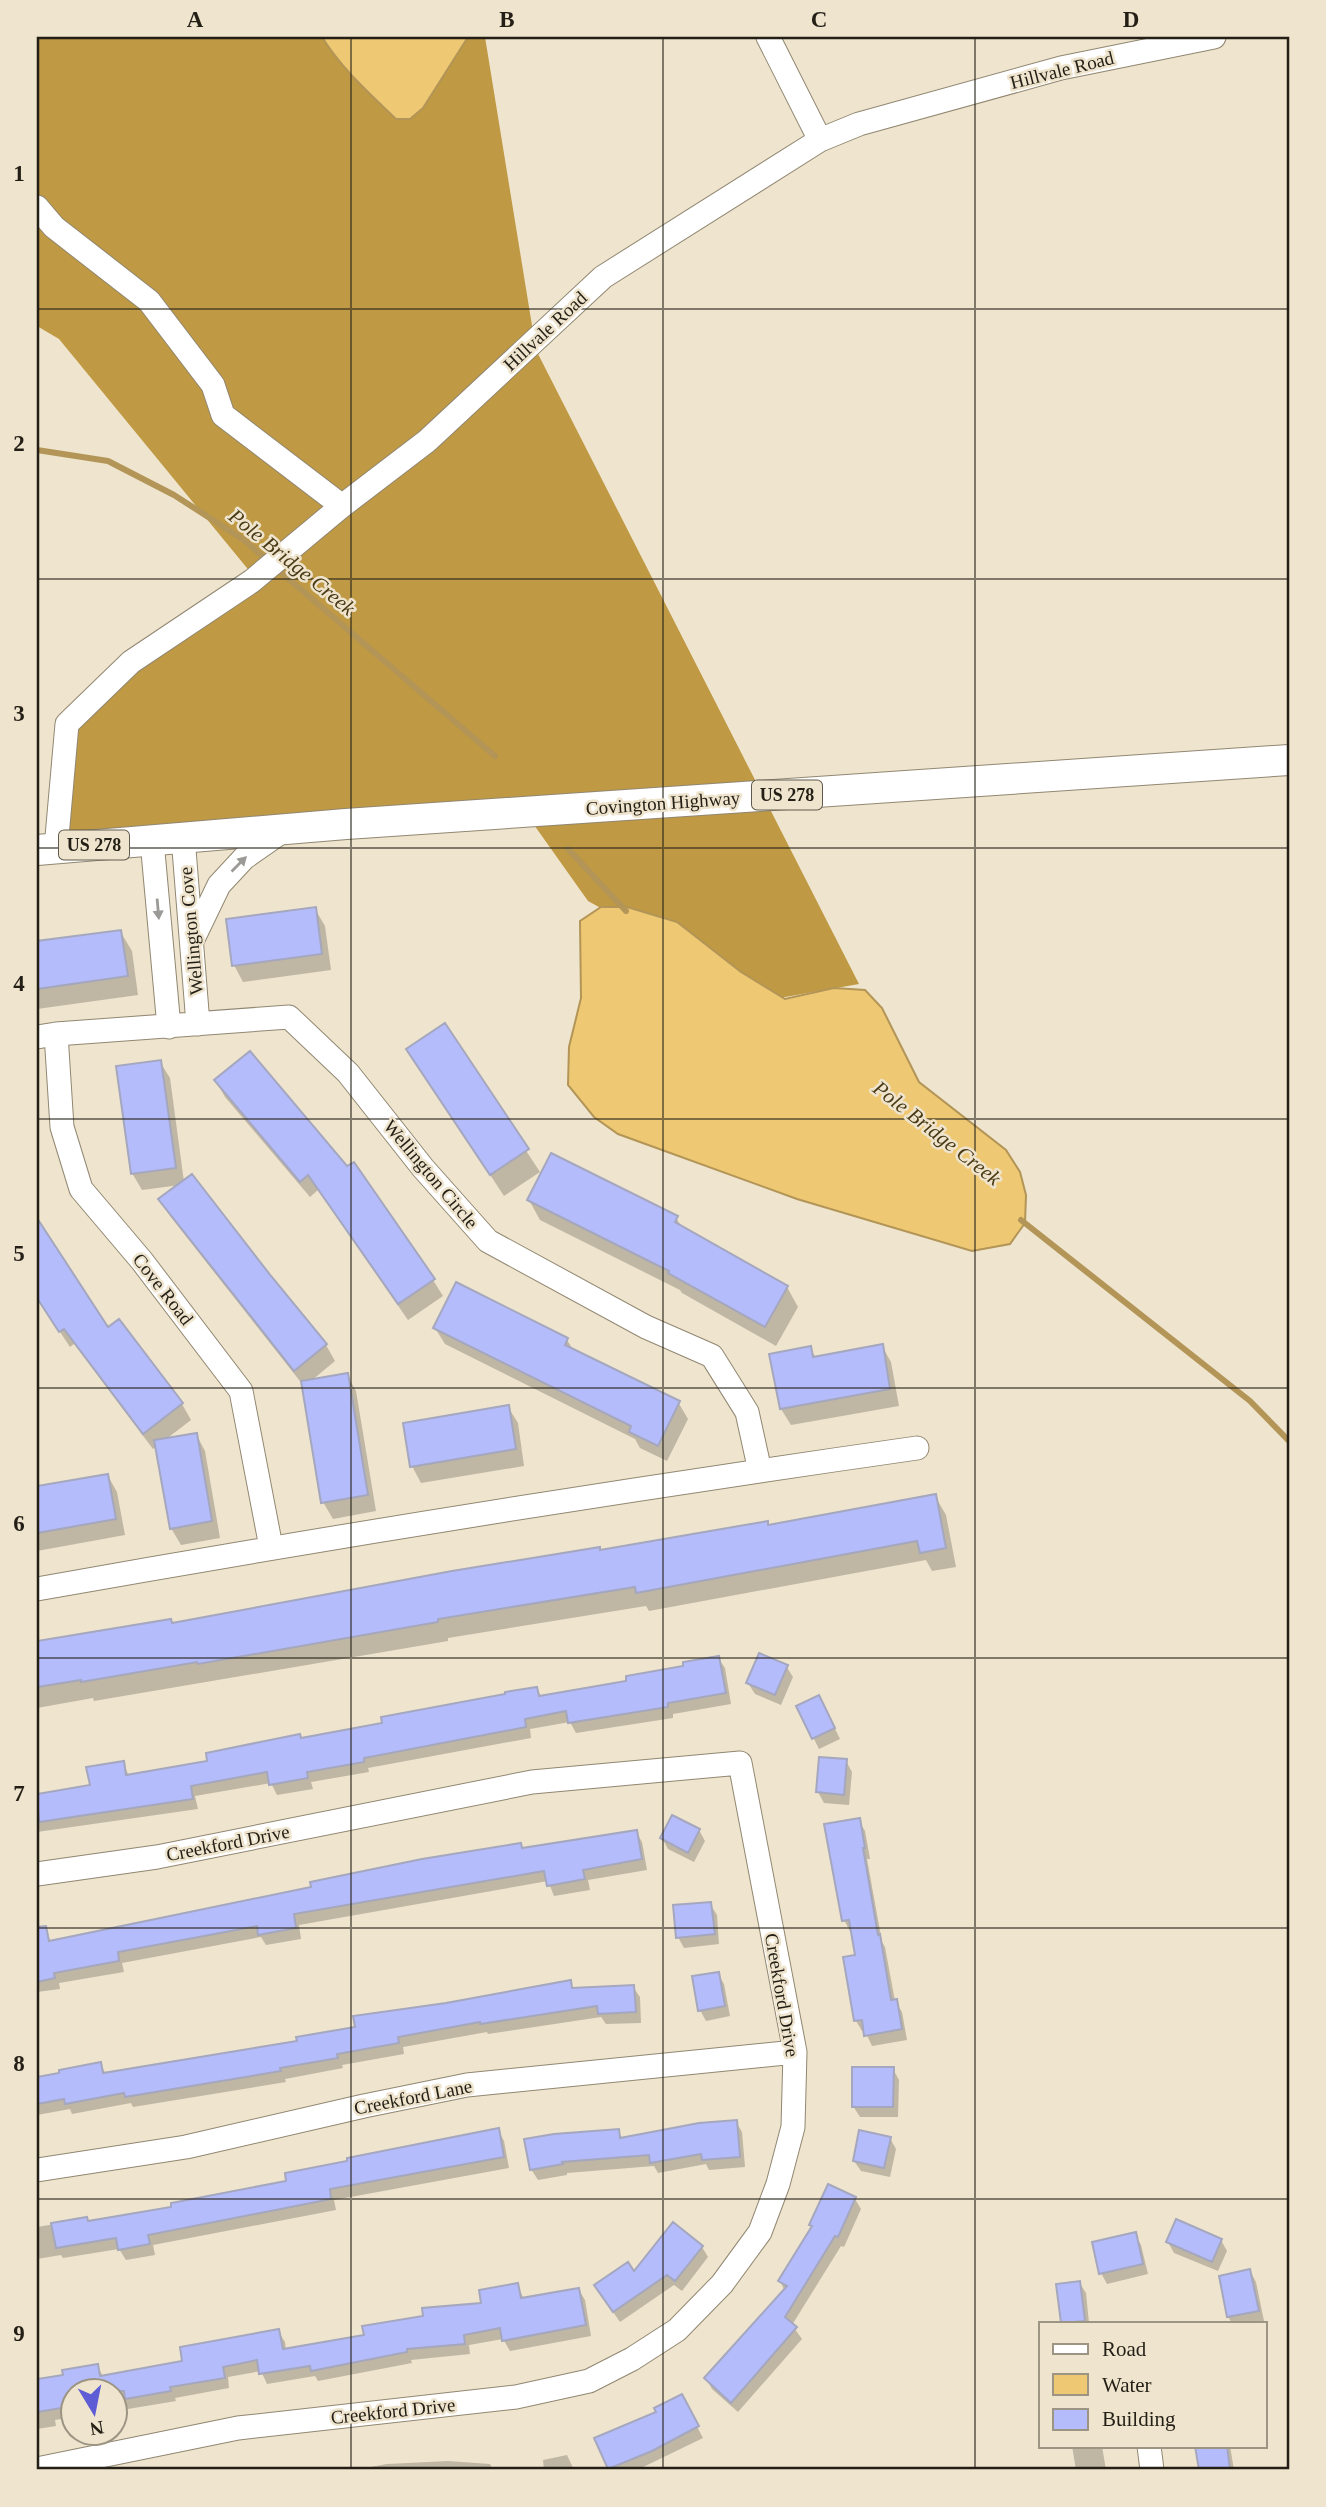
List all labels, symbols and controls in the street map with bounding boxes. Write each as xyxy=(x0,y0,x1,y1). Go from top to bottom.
text: A xyxy=(187,7,204,32)
text: B xyxy=(499,7,515,32)
text: C xyxy=(811,7,827,32)
text: D xyxy=(1123,7,1139,32)
street label: Hillvale Road xyxy=(1008,47,1116,93)
text: 1 xyxy=(13,161,25,186)
street label: Hillvale Road xyxy=(499,287,591,375)
text: 2 xyxy=(13,431,25,456)
water label: Pole Bridge Creek xyxy=(223,503,360,621)
text: 3 xyxy=(13,701,25,726)
road number: US 278 xyxy=(752,780,822,810)
street label: Covington Highway xyxy=(585,787,741,819)
road number: US 278 xyxy=(59,830,129,860)
one-way arrow xyxy=(230,856,247,872)
street label: Wellington Cove xyxy=(175,866,207,996)
one-way arrow xyxy=(153,898,164,920)
text: 4 xyxy=(13,971,25,996)
water label: Pole Bridge Creek xyxy=(868,1075,1006,1191)
street label: Wellington Circle xyxy=(380,1115,482,1233)
text: 5 xyxy=(13,1241,25,1266)
street label: Cove Road xyxy=(129,1249,198,1329)
text: 6 xyxy=(13,1511,25,1536)
text: 7 xyxy=(13,1781,25,1806)
street label: Creekford Drive xyxy=(165,1821,291,1865)
street label: Creekford Drive xyxy=(761,1932,803,2058)
text: 8 xyxy=(13,2051,25,2076)
street label: Creekford Lane xyxy=(352,2075,474,2119)
text: 9 xyxy=(13,2321,25,2346)
legend xyxy=(1039,2322,1266,2448)
text: Road xyxy=(1102,2337,1147,2361)
text: Water xyxy=(1102,2373,1152,2397)
north arrow xyxy=(60,2378,130,2448)
street label: Creekford Drive xyxy=(330,2394,456,2428)
text: Building xyxy=(1102,2407,1176,2431)
text: N xyxy=(88,2417,105,2440)

